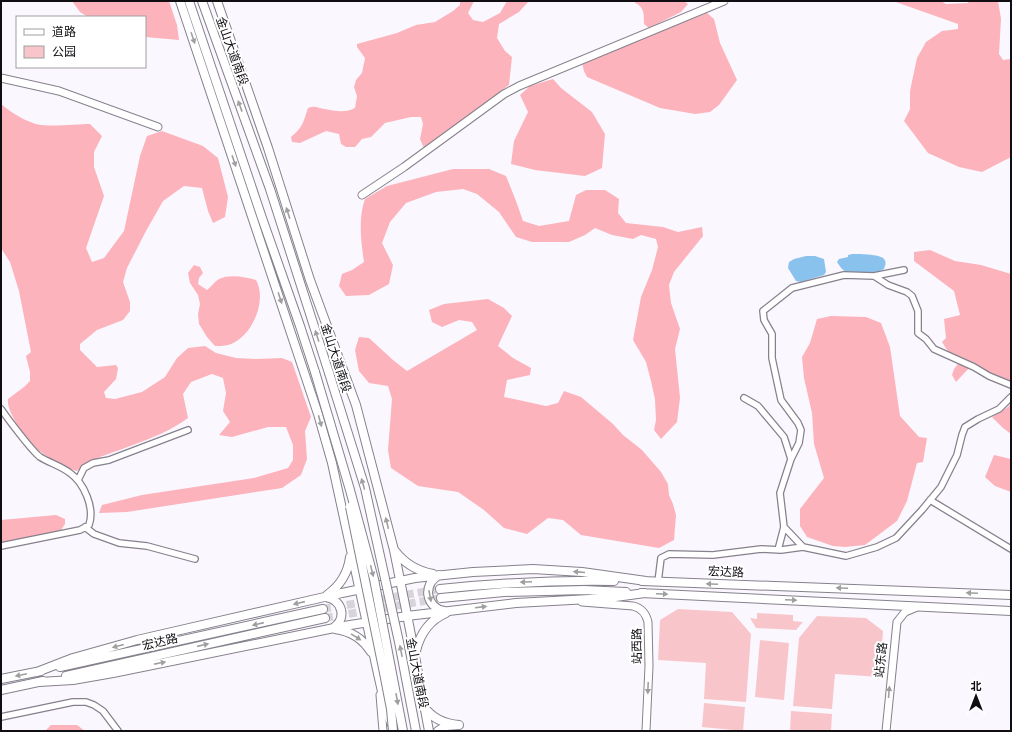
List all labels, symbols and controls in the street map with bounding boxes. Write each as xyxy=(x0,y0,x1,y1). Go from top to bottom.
street label: 金山大道南段 xyxy=(213,14,252,87)
legend xyxy=(16,16,146,68)
text: 道路 xyxy=(52,24,76,39)
one-way arrow xyxy=(190,32,196,44)
text: 公园 xyxy=(52,44,76,59)
one-way arrow xyxy=(237,100,243,112)
one-way arrow xyxy=(231,156,237,168)
one-way arrow xyxy=(285,207,291,219)
one-way arrow xyxy=(278,292,284,304)
street label: 金山大道南段 xyxy=(318,321,355,394)
one-way arrow xyxy=(314,330,320,342)
one-way arrow xyxy=(317,416,323,428)
one-way arrow xyxy=(360,477,366,489)
one-way arrow xyxy=(384,517,390,529)
street label: 宏达路 xyxy=(708,563,744,580)
one-way arrow xyxy=(369,565,375,577)
one-way arrow xyxy=(573,568,585,575)
one-way arrow xyxy=(519,579,532,585)
one-way arrow xyxy=(706,580,718,587)
one-way arrow xyxy=(835,585,848,591)
one-way arrow xyxy=(427,589,433,602)
one-way arrow xyxy=(656,590,668,597)
one-way arrow xyxy=(965,590,978,596)
one-way arrow xyxy=(785,597,798,603)
one-way arrow xyxy=(292,601,305,607)
one-way arrow xyxy=(475,604,487,610)
one-way arrow xyxy=(251,621,264,627)
street label: 站西路 xyxy=(629,628,644,664)
street label: 宏达路 xyxy=(141,630,179,653)
one-way arrow xyxy=(350,633,361,640)
street label: 金山大道南段 xyxy=(403,636,432,710)
one-way arrow xyxy=(197,641,209,647)
street label: 站东路 xyxy=(871,641,890,679)
one-way arrow xyxy=(111,643,123,649)
one-way arrow xyxy=(397,645,403,658)
one-way arrow xyxy=(154,660,166,666)
one-way arrow xyxy=(15,673,27,679)
north arrow xyxy=(956,676,996,716)
text: 北 xyxy=(971,679,982,693)
one-way arrow xyxy=(644,682,651,694)
one-way arrow xyxy=(886,686,893,698)
one-way arrow xyxy=(394,693,400,705)

